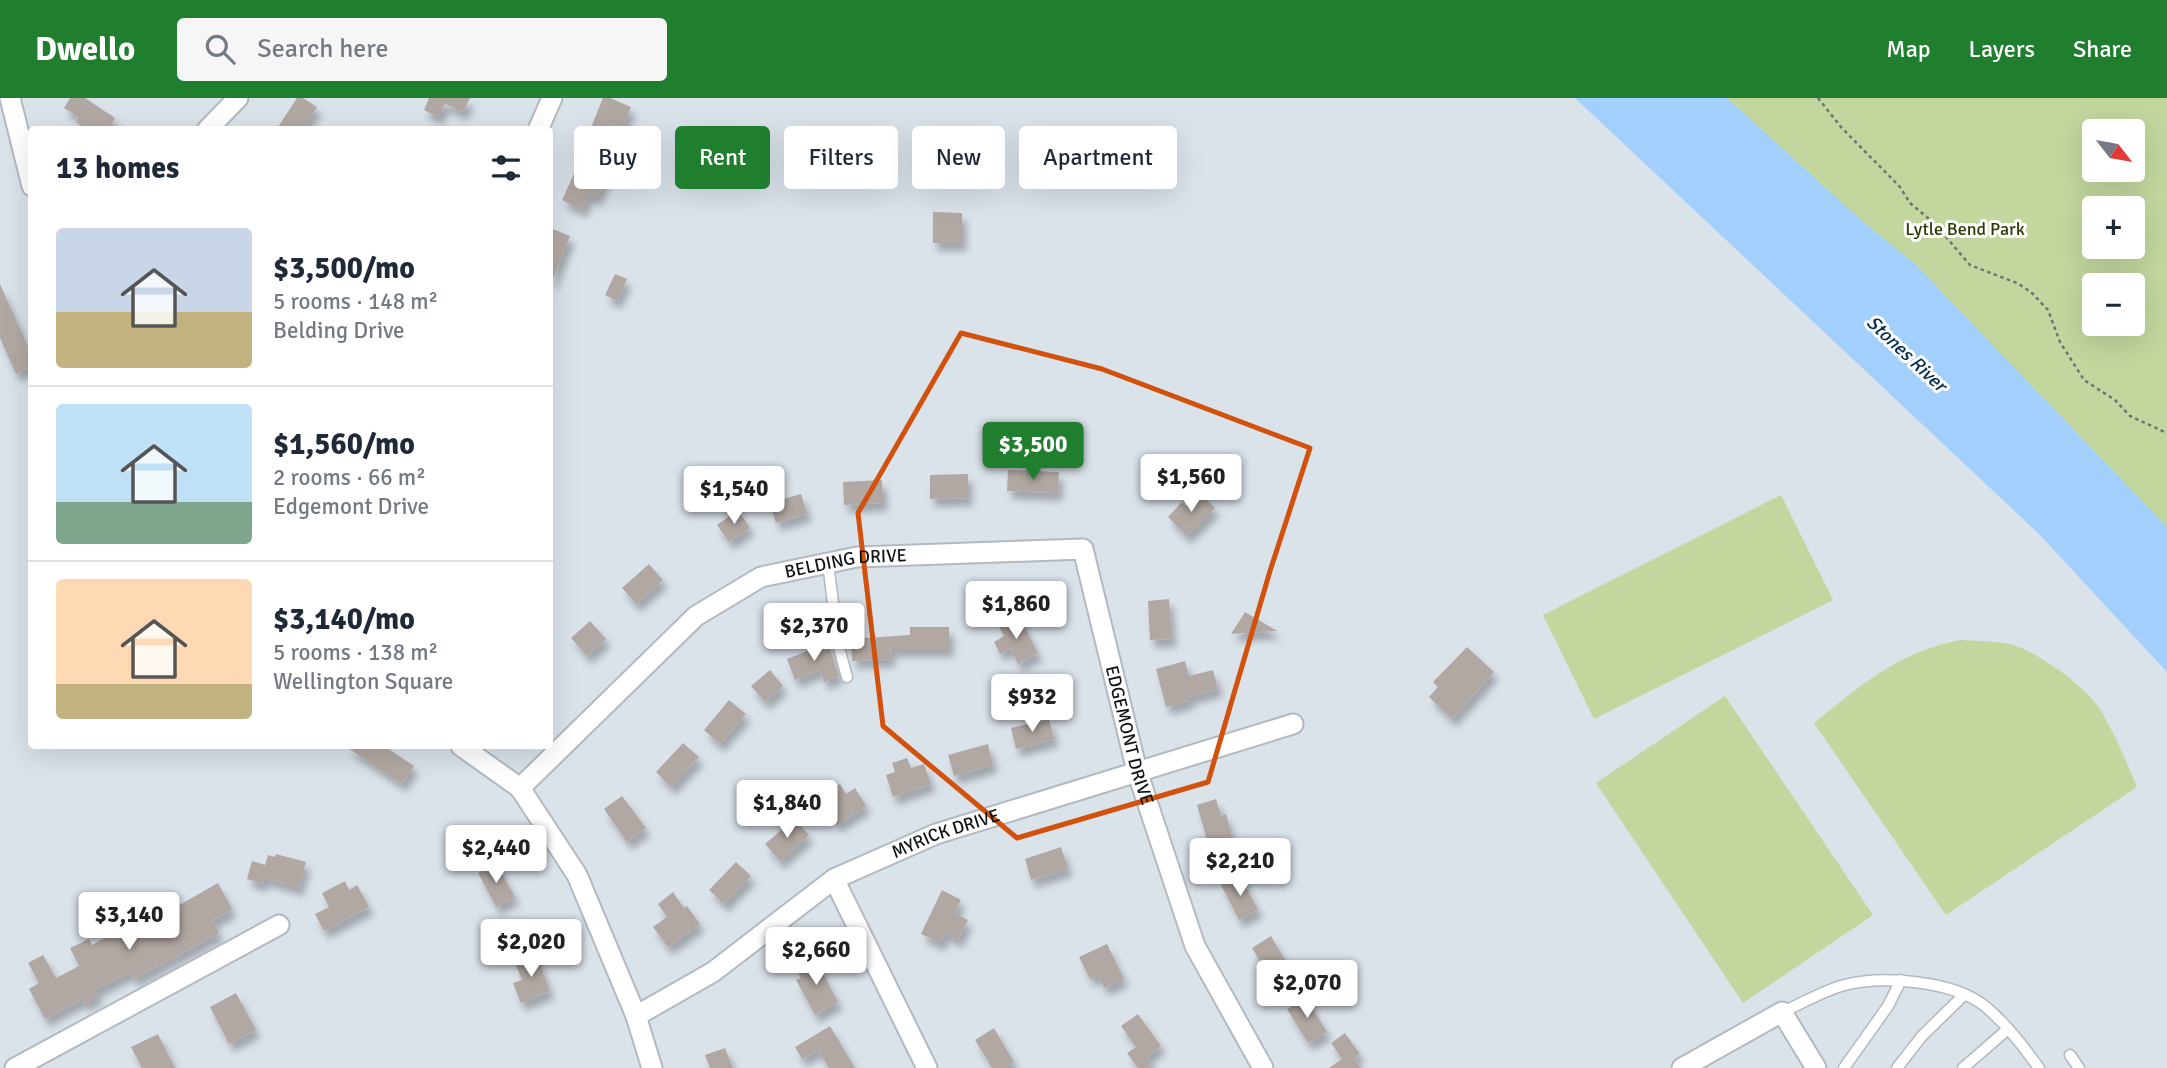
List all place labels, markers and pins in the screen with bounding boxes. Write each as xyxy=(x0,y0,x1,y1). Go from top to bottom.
pin: $3,500 xyxy=(976,422,1090,482)
pin: $1,560 xyxy=(1134,454,1248,514)
pin: $1,540 xyxy=(677,466,791,526)
pin: $1,860 xyxy=(959,582,1073,641)
pin: $2,370 xyxy=(757,603,871,663)
pin: $932 xyxy=(991,674,1073,734)
pin: $1,840 xyxy=(730,780,844,840)
pin: $2,440 xyxy=(439,826,553,885)
pin: $2,210 xyxy=(1183,838,1297,898)
pin: $3,140 xyxy=(72,892,186,952)
pin: $2,020 xyxy=(474,920,588,979)
pin: $2,660 xyxy=(759,928,873,987)
pin: $2,070 xyxy=(1250,960,1364,1020)

